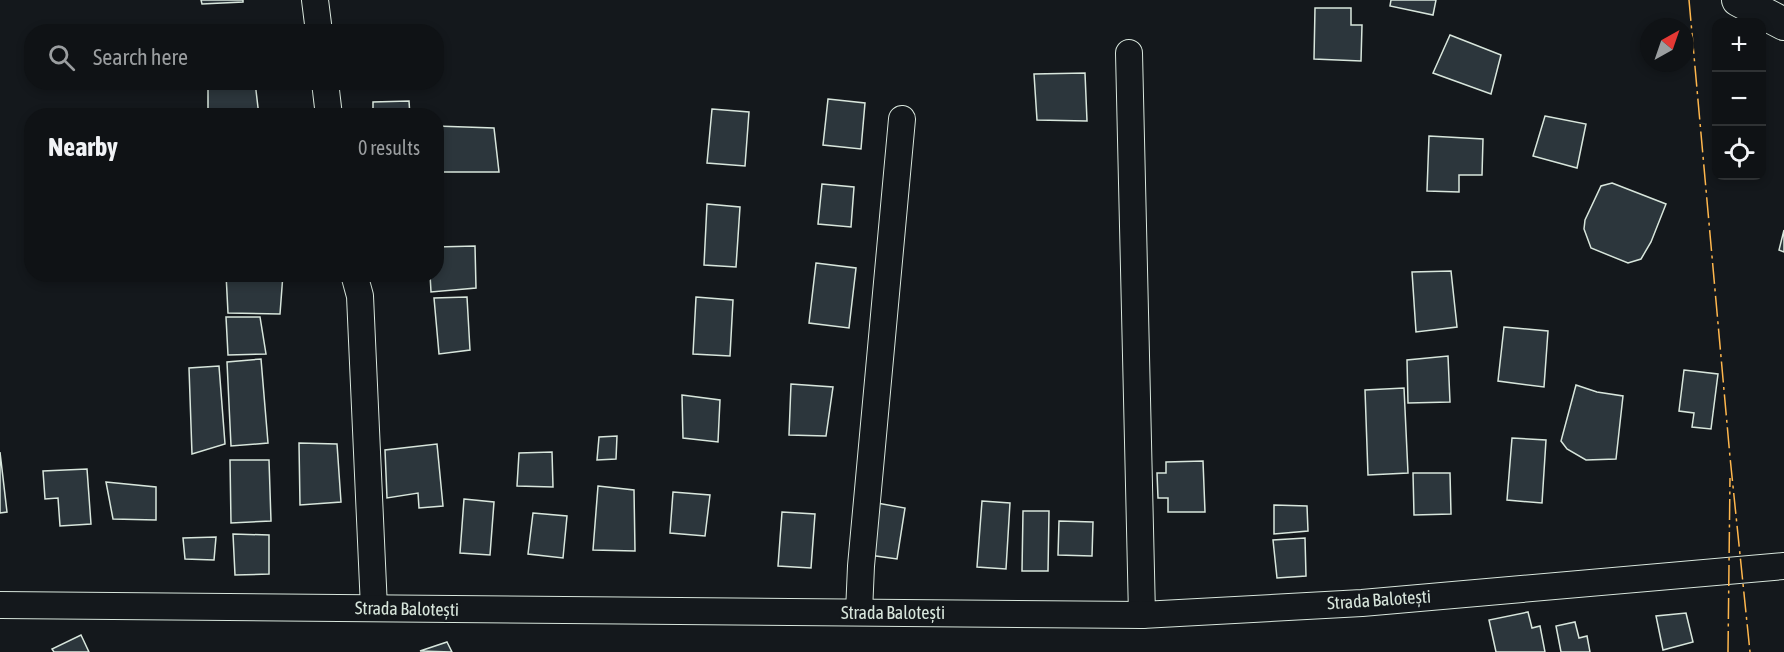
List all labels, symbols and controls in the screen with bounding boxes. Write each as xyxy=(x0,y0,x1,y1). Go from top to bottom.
north arrow xyxy=(1640,18,1694,72)
map controls xyxy=(1712,18,1766,180)
button: + xyxy=(1712,18,1766,72)
search box xyxy=(24,24,444,90)
icon: search xyxy=(45,41,78,74)
text: Search here xyxy=(93,44,188,70)
button: − xyxy=(1712,72,1766,126)
button: locate xyxy=(1712,126,1766,180)
text: Nearby xyxy=(48,132,118,162)
text: 0 results xyxy=(358,136,420,159)
street label: Strada Balotești xyxy=(1326,585,1432,614)
street label: Strada Balotești xyxy=(355,597,459,620)
street label: Strada Balotești xyxy=(841,602,945,623)

